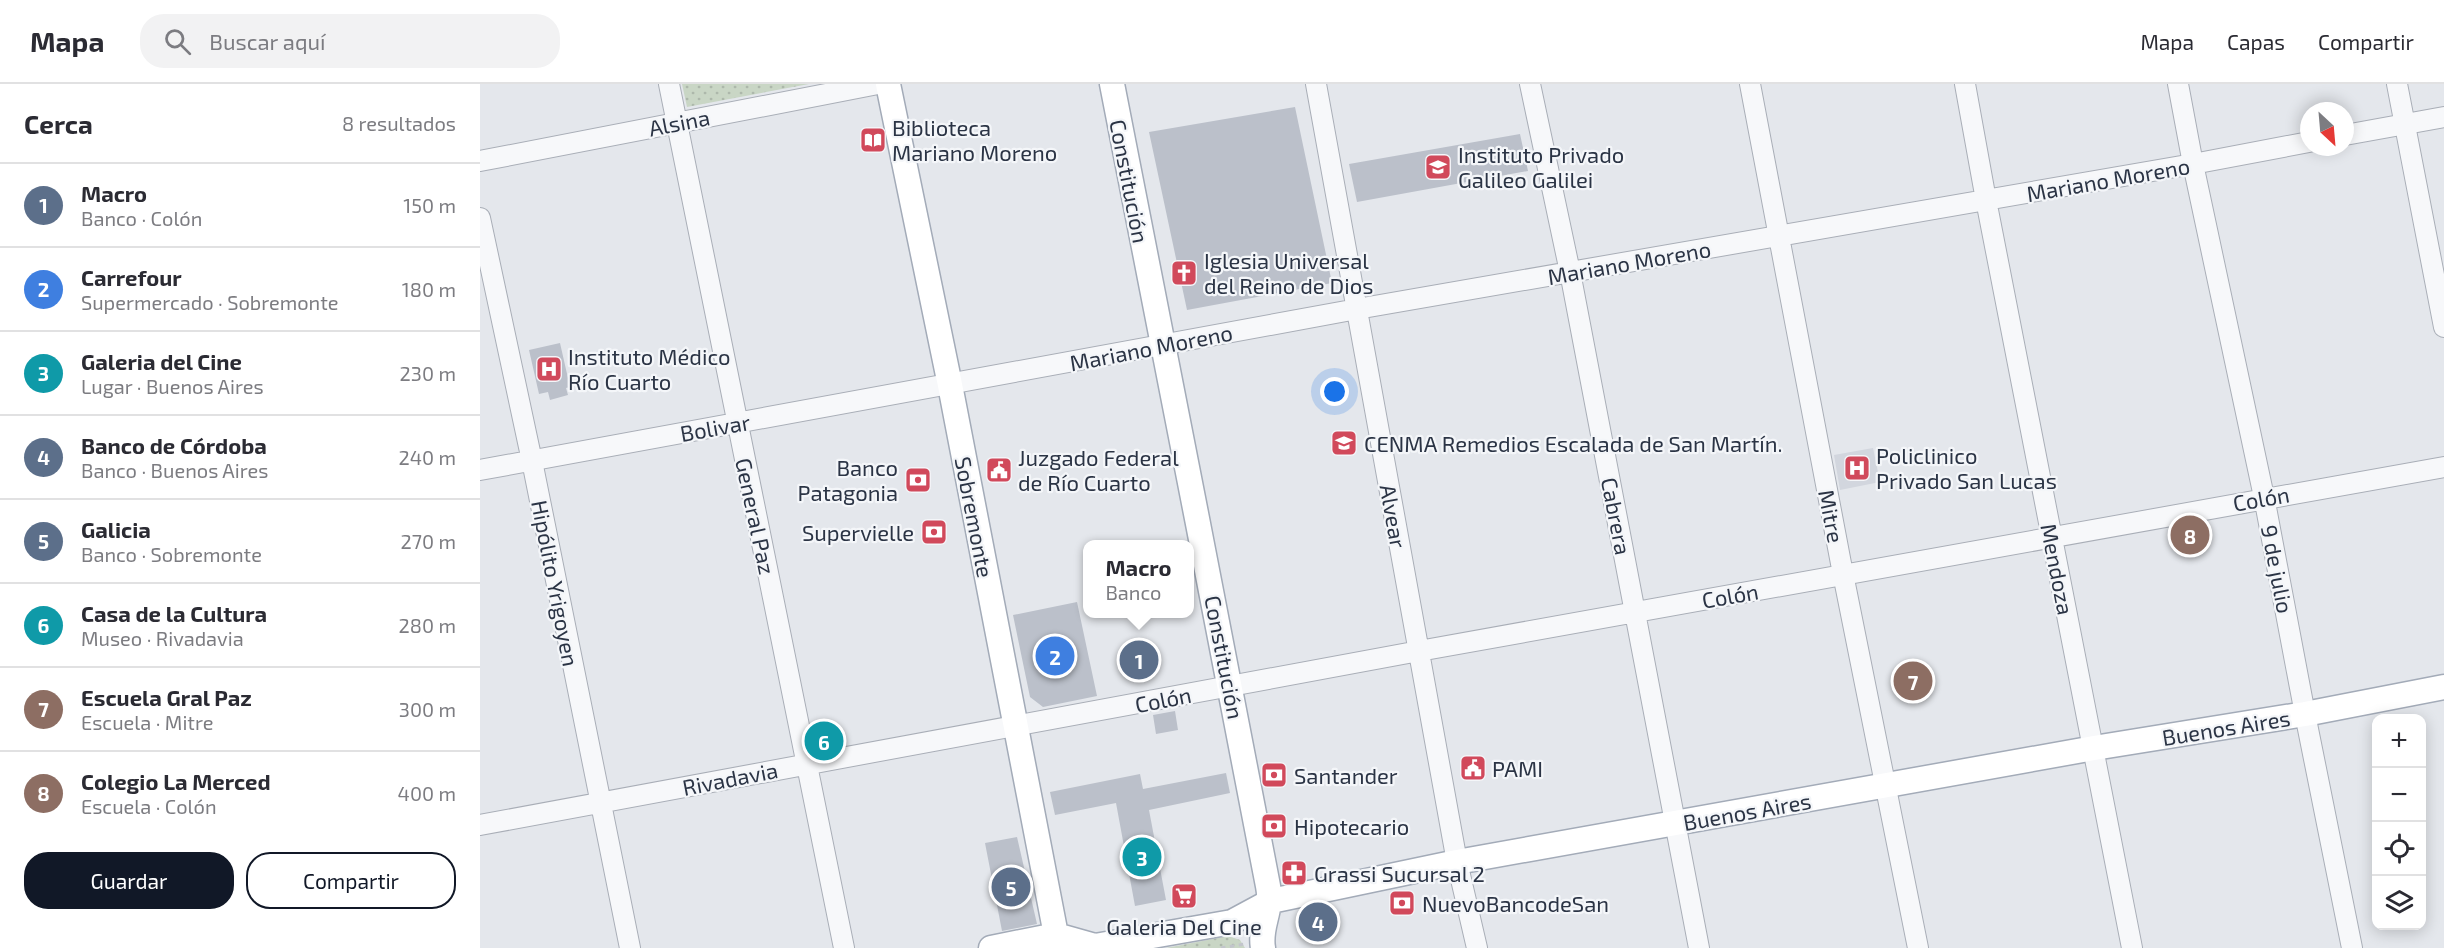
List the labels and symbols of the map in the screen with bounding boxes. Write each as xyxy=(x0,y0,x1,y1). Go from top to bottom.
north arrow xyxy=(2300,102,2354,156)
street label: Alsina xyxy=(646,103,712,141)
place label: Biblioteca Mariano Moreno xyxy=(892,114,1057,165)
street label: Constitución xyxy=(1105,117,1155,245)
library icon: Biblioteca Mariano Moreno xyxy=(858,125,888,155)
place label: Instituto Privado Galileo Galilei xyxy=(1458,141,1624,192)
school or university icon: Instituto Privado Galileo Galilei xyxy=(1423,152,1453,182)
street label: Mariano Moreno xyxy=(2024,152,2192,206)
street label: Mariano Moreno xyxy=(1545,235,1713,289)
place label: Iglesia Universal del Reino de Dios xyxy=(1204,247,1373,298)
church icon: Iglesia Universal del Reino de Dios xyxy=(1169,258,1199,288)
street label: Mariano Moreno xyxy=(1067,318,1235,376)
place label: Instituto Médico Río Cuarto xyxy=(568,343,731,394)
hospital icon: Instituto Médico Río Cuarto xyxy=(534,354,564,384)
your location xyxy=(1320,377,1349,406)
street label: Bolivar xyxy=(678,408,752,446)
school or university icon: CENMA Remedios Escalada de San Martín. xyxy=(1329,428,1359,458)
place label: CENMA Remedios Escalada de San Martín. xyxy=(1364,430,1783,456)
place label: Policlinico Privado San Lucas xyxy=(1876,442,2057,493)
place label: Juzgado Federal de Río Cuarto xyxy=(1018,444,1179,495)
hospital icon: Policlinico Privado San Lucas xyxy=(1842,453,1872,483)
place label: Banco Patagonia xyxy=(798,454,898,505)
street label: Sobremonte xyxy=(951,454,999,580)
street label: General Paz xyxy=(731,455,781,577)
public building icon: Juzgado Federal de Río Cuarto xyxy=(984,455,1014,485)
bank icon: Banco Patagonia xyxy=(903,465,933,495)
street label: Cabrera xyxy=(1597,475,1637,557)
street label: Colón xyxy=(2231,480,2291,516)
street label: Alvear xyxy=(1376,482,1412,550)
street label: Mitre xyxy=(1814,487,1850,545)
street label: Hipólito Yrigoyen xyxy=(527,498,585,668)
pin: 8 xyxy=(2170,512,2210,558)
bank icon: Supervielle xyxy=(919,517,949,547)
place label: Supervielle xyxy=(802,519,914,545)
street label: Mendoza xyxy=(2036,521,2080,617)
street label: 9 de julio xyxy=(2256,523,2299,616)
street label: Colón xyxy=(1700,577,1760,613)
street label: Constitución xyxy=(1200,593,1250,721)
pin: 2 xyxy=(1036,634,1074,678)
pin: 1 xyxy=(1120,638,1158,682)
pin: 7 xyxy=(1894,658,1932,704)
street label: Colón xyxy=(1133,681,1193,717)
street label: Buenos Aires xyxy=(2160,704,2292,750)
pin: 6 xyxy=(804,718,844,764)
public building icon: PAMI xyxy=(1458,753,1488,783)
place label: PAMI xyxy=(1492,755,1543,781)
street label: Rivadavia xyxy=(680,756,780,800)
bank icon: Santander xyxy=(1259,760,1289,790)
place label: Santander xyxy=(1294,762,1398,788)
street label: Buenos Aires xyxy=(1681,787,1813,835)
bank icon: Hipotecario xyxy=(1259,811,1289,841)
place label: Hipotecario xyxy=(1294,813,1409,839)
pin: 3 xyxy=(1122,834,1162,880)
pharmacy icon: Grassi Sucursal 2 xyxy=(1279,858,1309,888)
place label: Grassi Sucursal 2 xyxy=(1314,860,1485,886)
pin: 5 xyxy=(992,864,1030,910)
supermarket icon: Galeria Del Cine xyxy=(1169,881,1199,911)
bank icon: NuevoBancodeSan xyxy=(1387,888,1417,918)
place label: NuevoBancodeSan xyxy=(1422,890,1609,916)
pin: 4 xyxy=(1298,900,1338,944)
place label: Galeria Del Cine xyxy=(1106,913,1262,939)

